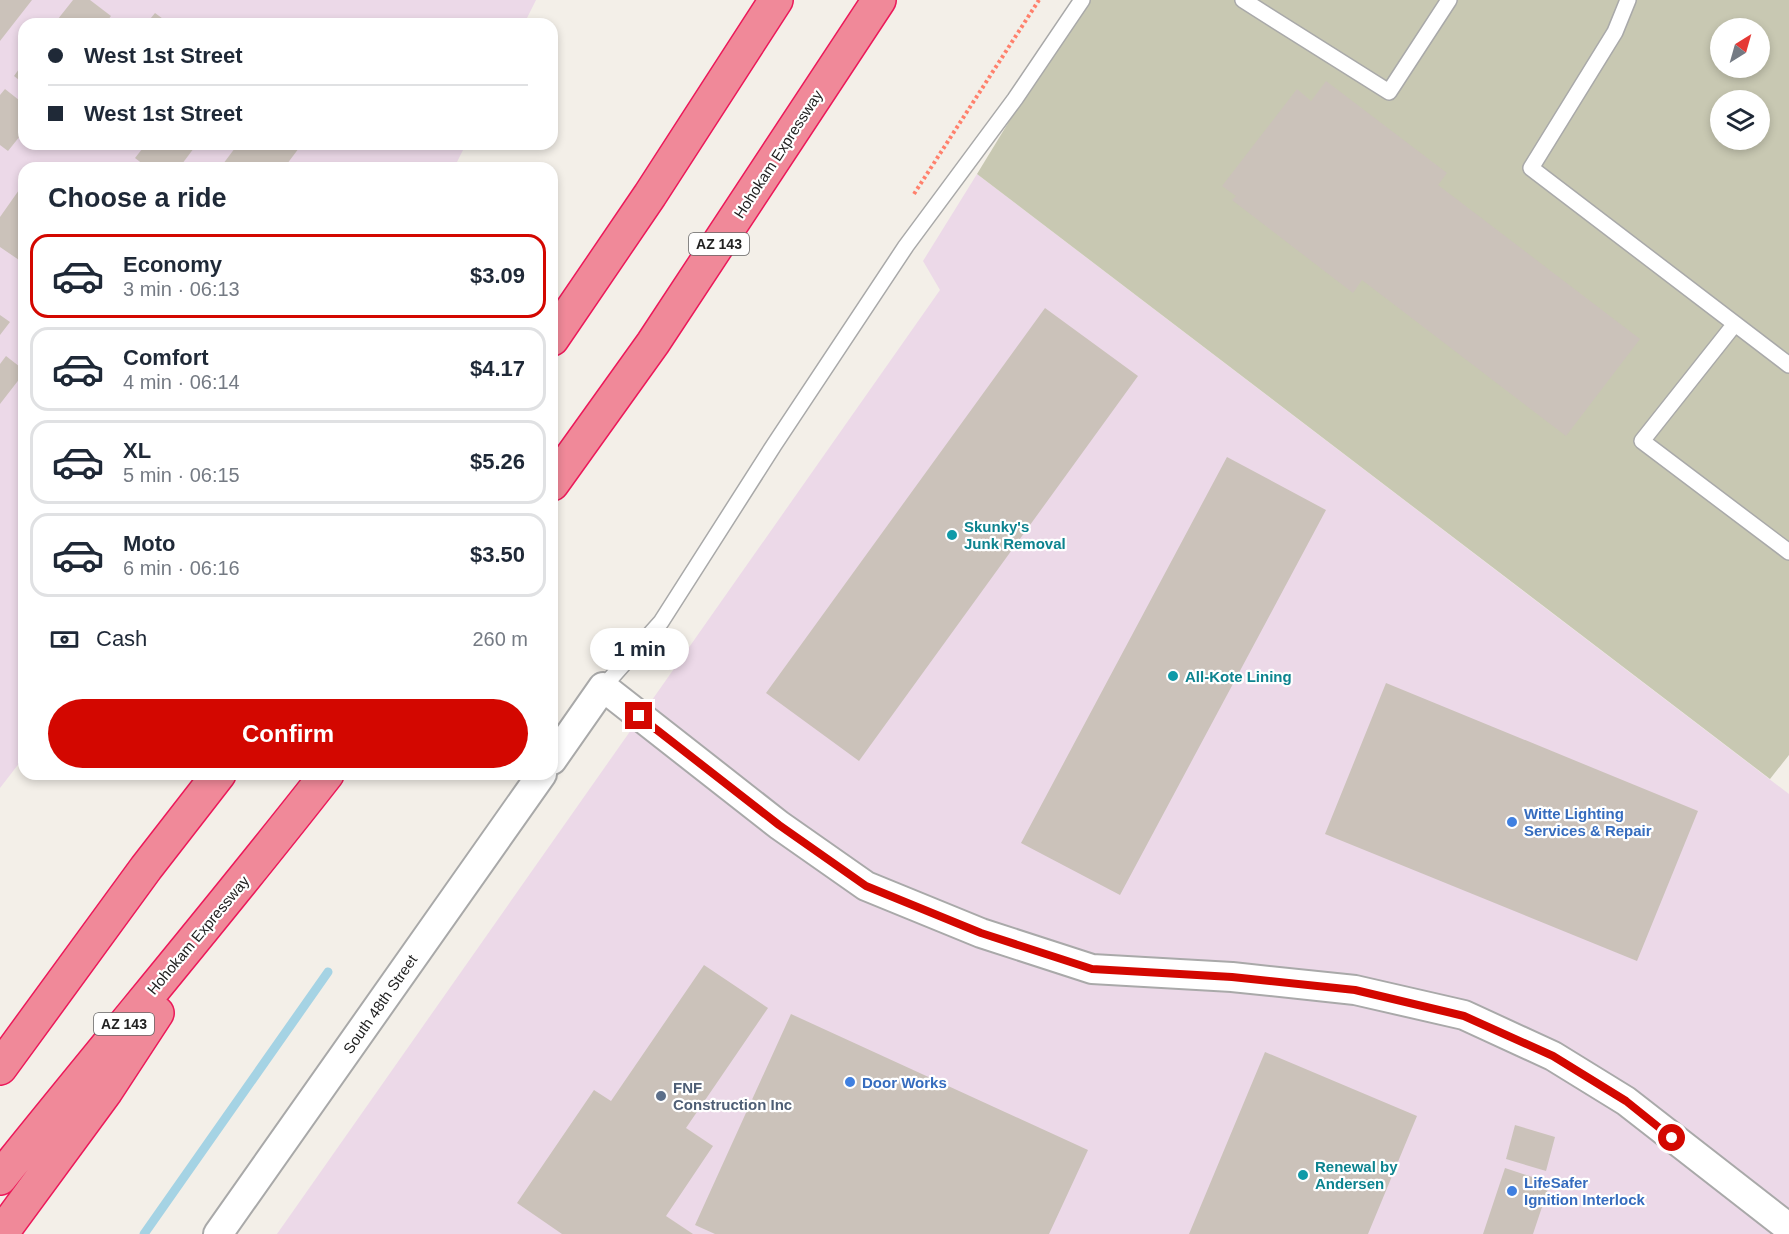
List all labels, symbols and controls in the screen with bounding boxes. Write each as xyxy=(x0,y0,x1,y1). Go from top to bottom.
north arrow xyxy=(1710,18,1770,78)
map controls xyxy=(1710,18,1770,150)
text: West 1st Street xyxy=(84,43,243,68)
street label: Hohokam Expressway xyxy=(730,86,826,221)
button: layers xyxy=(1710,90,1770,150)
text: West 1st Street xyxy=(84,101,243,126)
text: Choose a ride xyxy=(48,183,227,213)
road number: AZ 143 xyxy=(689,233,749,255)
icon: car xyxy=(51,249,105,303)
text: Economy xyxy=(123,252,222,277)
text: $3.09 xyxy=(470,263,525,288)
text: 3 min · 06:13 xyxy=(123,278,240,300)
icon: car xyxy=(51,342,105,396)
text: Comfort xyxy=(123,345,209,370)
text: $4.17 xyxy=(470,356,525,381)
text: 4 min · 06:14 xyxy=(123,371,240,393)
icon: car xyxy=(51,435,105,489)
text: XL xyxy=(123,438,151,463)
text: $5.26 xyxy=(470,449,525,474)
text: 5 min · 06:15 xyxy=(123,464,240,486)
place label: Skunky's Junk Removal xyxy=(964,518,1066,552)
icon: car xyxy=(51,528,105,582)
marker: Skunky's Junk Removal xyxy=(945,528,959,542)
text: Moto xyxy=(123,531,176,556)
text: $3.50 xyxy=(470,542,525,567)
text: 6 min · 06:16 xyxy=(123,557,240,579)
icon: cash xyxy=(48,623,81,656)
text: Cash xyxy=(96,626,147,651)
text: 260 m xyxy=(472,628,528,650)
callout: 1 min xyxy=(590,629,688,671)
text: 1 min xyxy=(613,638,666,660)
place label: All-Kote Lining xyxy=(1185,668,1292,685)
marker: All-Kote Lining xyxy=(1166,669,1180,683)
button: Confirm xyxy=(48,699,528,768)
route end xyxy=(625,702,652,729)
place label: Witte Lighting Services & Repair xyxy=(1524,805,1652,839)
marker: Witte Lighting Services & Repair xyxy=(1505,815,1519,829)
street label: Hohokam Expressway xyxy=(144,872,253,998)
street label: South 48th Street xyxy=(340,951,421,1057)
road number: AZ 143 xyxy=(94,1013,154,1035)
place label: Door Works xyxy=(862,1074,947,1091)
marker: Door Works xyxy=(843,1075,857,1089)
place label: FNF Construction Inc xyxy=(673,1079,792,1113)
marker: FNF Construction Inc xyxy=(654,1089,668,1103)
route start xyxy=(1658,1124,1685,1151)
place label: Renewal by Andersen xyxy=(1315,1158,1398,1192)
marker: Renewal by Andersen xyxy=(1296,1168,1310,1182)
place label: LifeSafer Ignition Interlock xyxy=(1524,1174,1645,1208)
marker: LifeSafer Ignition Interlock xyxy=(1505,1184,1519,1198)

